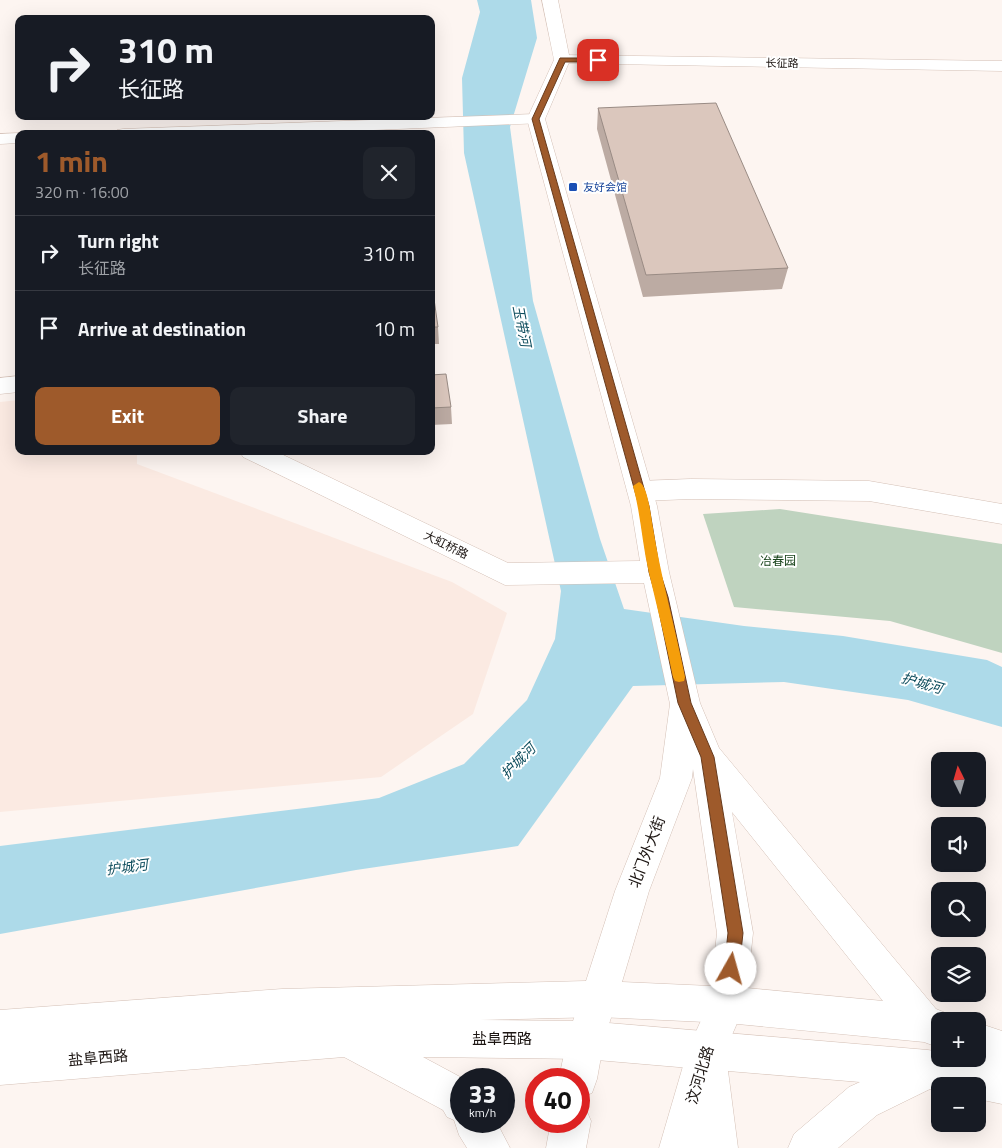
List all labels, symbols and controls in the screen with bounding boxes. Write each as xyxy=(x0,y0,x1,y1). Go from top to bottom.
text: 310 m xyxy=(118,23,214,77)
icon: right xyxy=(35,35,100,100)
pin xyxy=(577,39,619,81)
icon: arrive xyxy=(584,46,612,74)
street label: 长征路 xyxy=(765,55,799,71)
text: 长征路 xyxy=(118,72,184,106)
text: 1 min xyxy=(35,138,108,184)
button: close xyxy=(363,147,415,199)
place label: 友好会馆 xyxy=(583,179,627,195)
text: 320 m · 16:00 xyxy=(35,180,129,204)
marker: 友好会馆 xyxy=(567,181,579,193)
text: Turn right xyxy=(78,226,159,255)
icon: right xyxy=(35,239,63,267)
text: 310 m xyxy=(363,239,415,268)
text: 长征路 xyxy=(78,256,126,280)
water label: 玉带河 xyxy=(508,303,537,351)
icon: arrive xyxy=(35,314,63,342)
text: Arrive at destination xyxy=(78,314,246,343)
text: 10 m xyxy=(374,314,415,343)
button: Exit xyxy=(35,387,220,445)
button: Share xyxy=(230,387,415,445)
street label: 大虹桥路 xyxy=(420,525,472,564)
park label: 冶春园 xyxy=(760,551,796,570)
water label: 护城河 xyxy=(899,667,948,699)
water label: 护城河 xyxy=(495,736,542,783)
north arrow xyxy=(931,752,986,808)
map controls xyxy=(931,752,986,1132)
street label: 北门外大街 xyxy=(622,813,671,891)
button: sound xyxy=(931,817,986,872)
water label: 护城河 xyxy=(105,853,152,879)
button: search xyxy=(931,882,986,937)
position arrow xyxy=(704,942,756,994)
button: layers xyxy=(931,947,986,1002)
button: + xyxy=(931,1012,986,1067)
street label: 盐阜西路 xyxy=(472,1027,532,1050)
street label: 盐阜西路 xyxy=(67,1043,129,1072)
street label: 汶河北路 xyxy=(680,1043,719,1107)
speed limit sign: 40 xyxy=(525,1068,590,1133)
text: 33 xyxy=(468,1075,497,1113)
button: − xyxy=(931,1077,986,1132)
text: km/h xyxy=(469,1103,496,1122)

